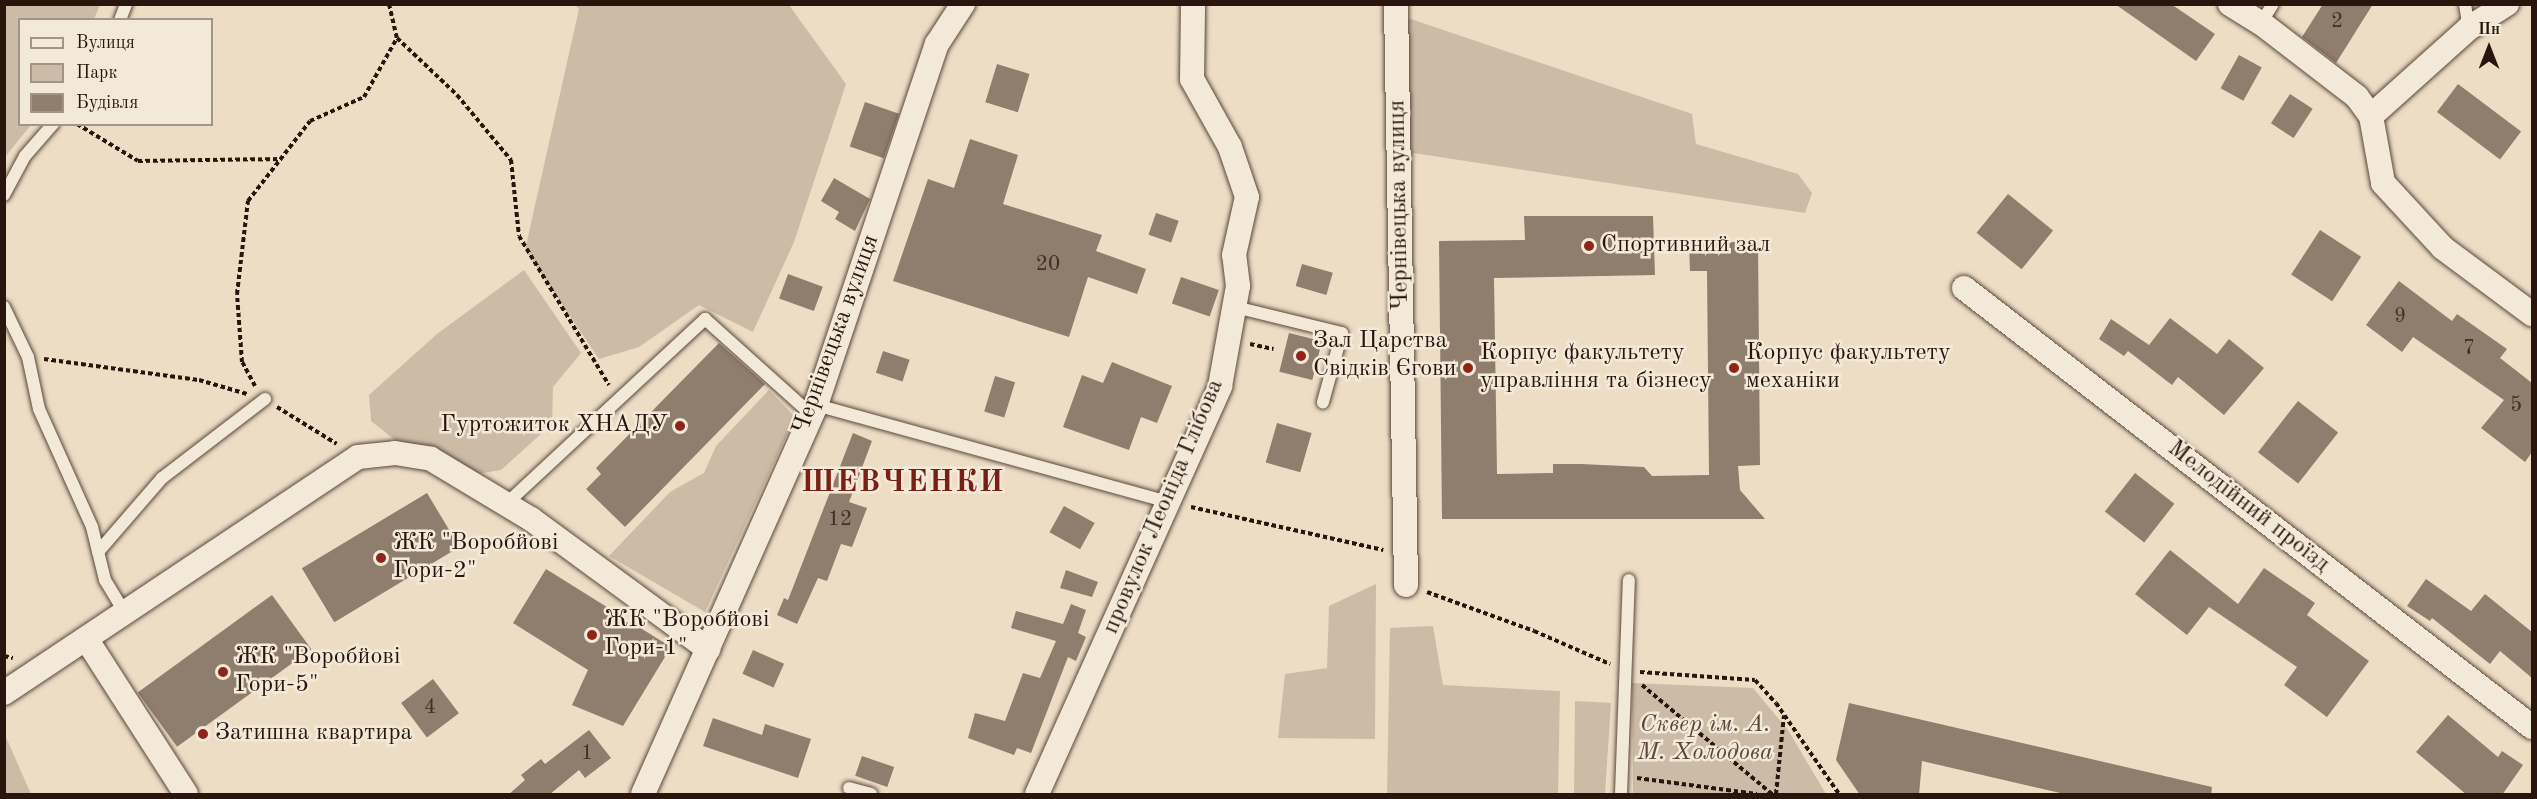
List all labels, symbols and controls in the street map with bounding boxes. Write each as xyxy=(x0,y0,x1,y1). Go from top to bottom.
house number: 2 xyxy=(2331,9,2343,35)
legend xyxy=(18,18,213,126)
north arrow xyxy=(2459,18,2519,78)
text: Пн xyxy=(2478,22,2500,38)
text: Вулиця xyxy=(76,34,135,52)
text: Парк xyxy=(76,64,117,82)
text: Будівля xyxy=(76,94,138,112)
street label: Чернівецька вулиця xyxy=(1384,100,1416,310)
street label: Чернівецька вулиця xyxy=(787,231,887,439)
place label: Спортивний зал xyxy=(1601,232,1770,260)
marker: Спортивний зал xyxy=(1582,239,1596,253)
house number: 20 xyxy=(1036,252,1060,278)
house number: 9 xyxy=(2394,304,2406,330)
place label: Зал Царства Свідків Єгови xyxy=(1313,328,1457,384)
house number: 7 xyxy=(2463,336,2475,362)
place label: Корпус факультету управління та бізнесу xyxy=(1480,340,1712,396)
place label: Корпус факультету механіки xyxy=(1746,340,1951,396)
marker: Зал Царства Свідків Єгови xyxy=(1294,349,1308,363)
marker: Корпус факультету управління та бізнесу xyxy=(1461,361,1475,375)
marker: Корпус факультету механіки xyxy=(1727,361,1741,375)
street label: провулок Леоніда Глібова xyxy=(1097,375,1231,639)
house number: 5 xyxy=(2510,393,2522,419)
place label: Гуртожиток ХНАДУ xyxy=(440,412,668,440)
marker: Гуртожиток ХНАДУ xyxy=(673,419,687,433)
street label: Мелодійний проїзд xyxy=(2161,435,2335,579)
district label: ШЕВЧЕНКИ xyxy=(801,465,1005,501)
house number: 12 xyxy=(828,507,852,533)
place label: ЖК "Воробйові Гори-2" xyxy=(393,530,558,586)
marker: ЖК "Воробйові Гори-2" xyxy=(374,551,388,565)
place label: ЖК "Воробйові Гори-1" xyxy=(604,607,769,663)
marker: ЖК "Воробйові Гори-1" xyxy=(585,628,599,642)
place label: ЖК "Воробйові Гори-5" xyxy=(235,644,400,700)
marker: ЖК "Воробйові Гори-5" xyxy=(216,665,230,679)
house number: 4 xyxy=(424,695,436,721)
park label: Сквер ім. А. М. Холодова xyxy=(1637,712,1773,768)
place label: Затишна квартира xyxy=(215,720,412,748)
marker: Затишна квартира xyxy=(196,727,210,741)
house number: 1 xyxy=(581,741,593,767)

